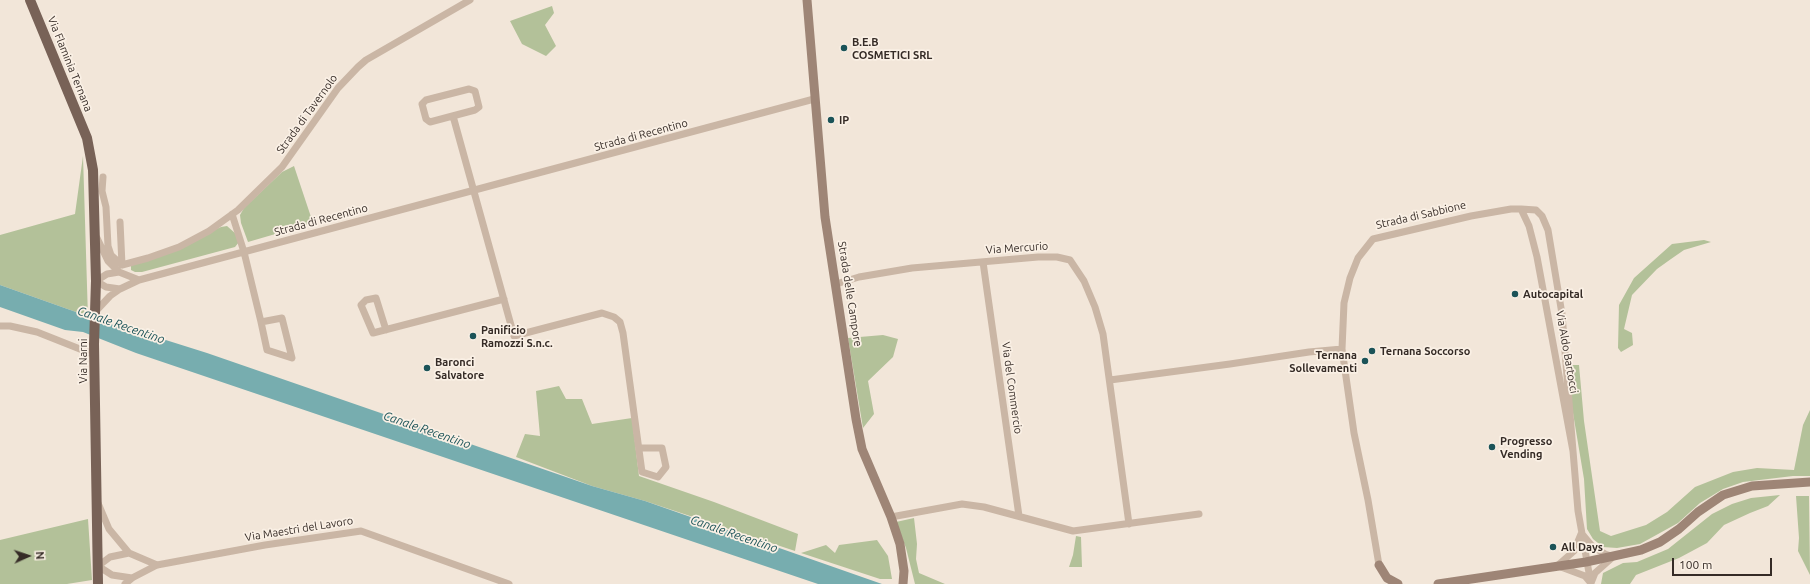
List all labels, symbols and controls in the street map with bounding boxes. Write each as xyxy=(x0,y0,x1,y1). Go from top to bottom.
street label: Via Flaminia Ternana xyxy=(45,14,95,114)
place label: B.E.B COSMETICI SRL xyxy=(852,35,932,61)
marker: B.E.B COSMETICI SRL xyxy=(839,43,849,53)
street label: Strada di Tavernolo xyxy=(274,72,340,156)
place label: IP xyxy=(839,113,849,127)
marker: IP xyxy=(826,115,836,125)
street label: Strada di Recentino xyxy=(593,116,689,154)
street label: Strada di Sabbione xyxy=(1375,198,1467,232)
street label: Strada di Recentino xyxy=(273,201,369,239)
street label: Via Mercurio xyxy=(985,239,1049,257)
street label: Strada delle Campore xyxy=(835,240,865,348)
place label: Autocapital xyxy=(1523,287,1583,301)
marker: Autocapital xyxy=(1510,289,1520,299)
water label: Canale Recentino xyxy=(76,303,166,347)
street label: Via Aldo Bartocci xyxy=(1553,309,1581,395)
place label: Panificio Ramozzi S.n.c. xyxy=(481,323,553,349)
marker: Panificio Ramozzi S.n.c. xyxy=(468,331,478,341)
street label: Via Narni xyxy=(76,339,90,383)
street label: Via del Commercio xyxy=(999,341,1025,435)
place label: Ternana Soccorso xyxy=(1380,344,1470,358)
marker: Ternana Soccorso xyxy=(1367,346,1377,356)
place label: Ternana Sollevamenti xyxy=(1289,348,1357,374)
place label: Baronci Salvatore xyxy=(435,355,484,381)
marker: Ternana Sollevamenti xyxy=(1360,356,1370,366)
marker: Baronci Salvatore xyxy=(422,363,432,373)
water label: Canale Recentino xyxy=(382,408,472,452)
place label: Progresso Vending xyxy=(1500,434,1552,460)
marker: Progresso Vending xyxy=(1487,442,1497,452)
water label: Canale Recentino xyxy=(689,512,779,556)
street label: Via Maestri del Lavoro xyxy=(244,514,354,544)
north arrow xyxy=(8,536,48,576)
place label: All Days xyxy=(1561,540,1603,554)
marker: All Days xyxy=(1548,542,1558,552)
scale bar xyxy=(1674,550,1774,576)
text: N xyxy=(34,551,46,560)
text: 100 m xyxy=(1679,558,1712,571)

